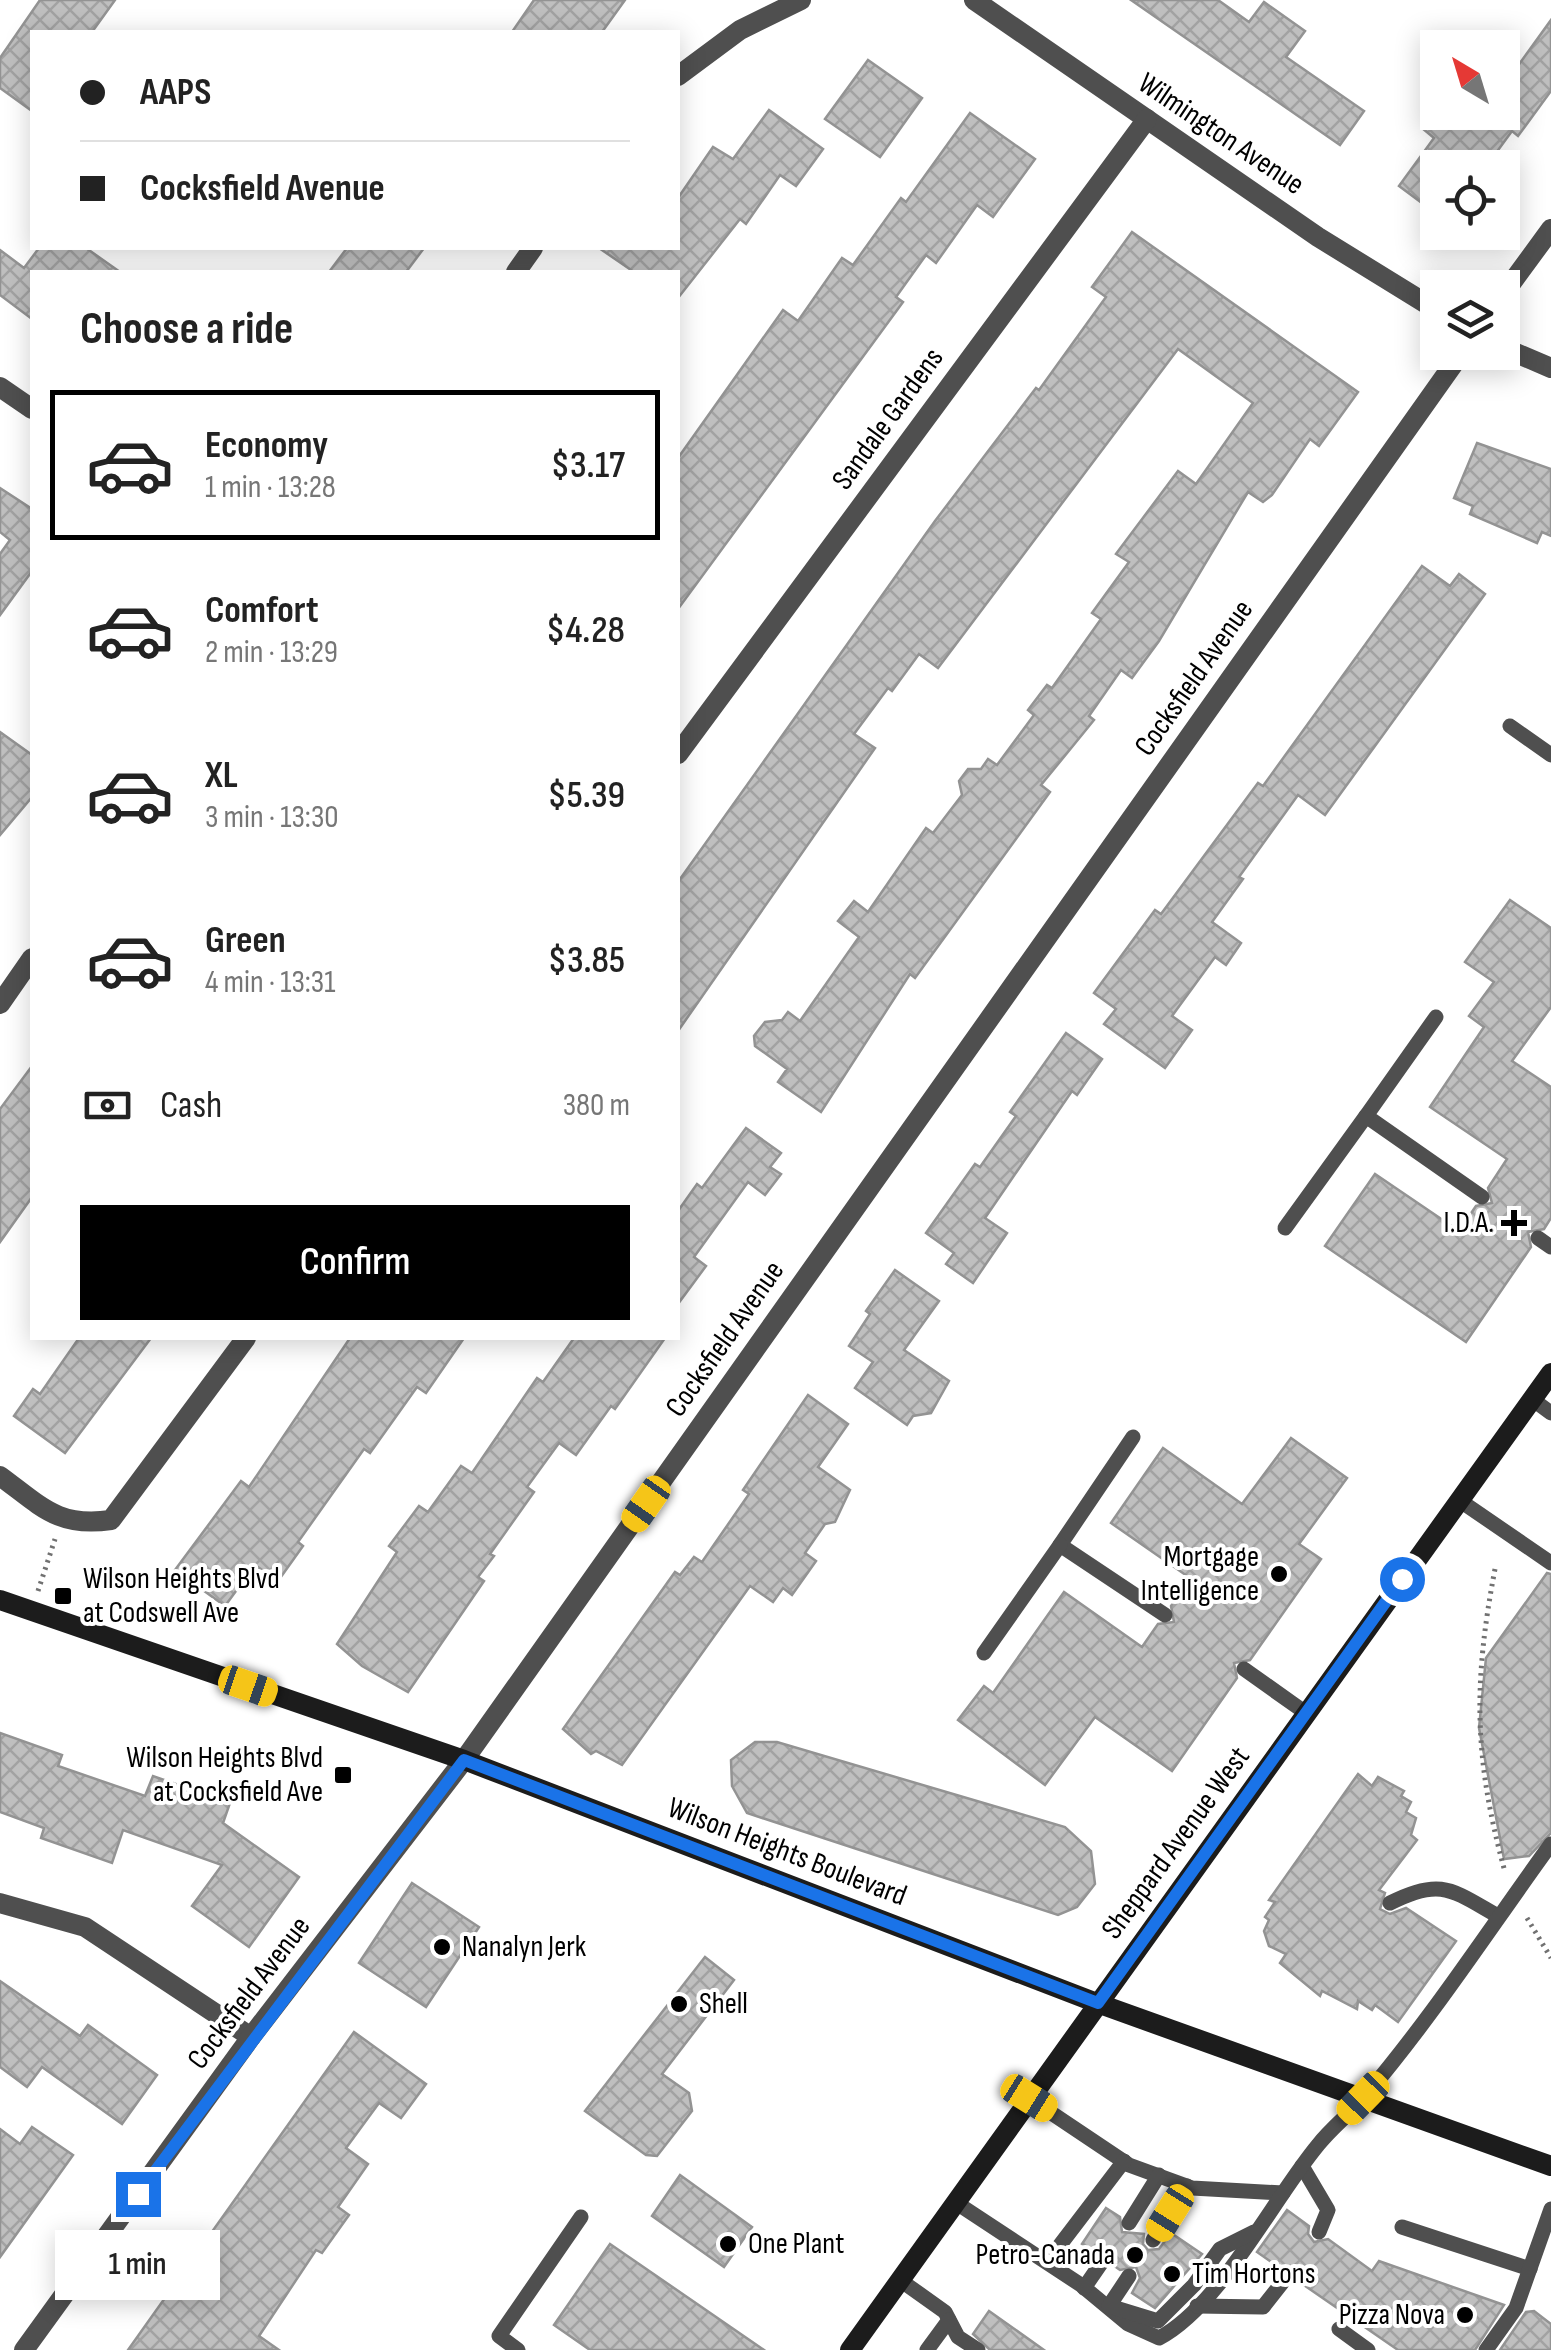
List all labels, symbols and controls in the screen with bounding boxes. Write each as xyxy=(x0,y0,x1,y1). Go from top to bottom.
north arrow xyxy=(1420,30,1520,130)
map controls xyxy=(1420,30,1520,370)
street label: Wilmington Avenue xyxy=(1131,65,1311,203)
text: AAPS xyxy=(140,70,211,115)
button: locate xyxy=(1420,150,1520,250)
text: Cocksfield Avenue xyxy=(140,166,385,211)
button: layers xyxy=(1420,270,1520,370)
text: Choose a ride xyxy=(80,302,293,357)
street label: Sandale Gardens xyxy=(825,341,951,497)
icon: car xyxy=(85,420,175,510)
text: Economy xyxy=(205,423,328,468)
text: $3.17 xyxy=(551,443,625,488)
text: 1 min · 13:28 xyxy=(205,468,336,507)
icon: car xyxy=(85,585,175,675)
text: Comfort xyxy=(205,588,319,633)
street label: Cocksfield Avenue xyxy=(1127,593,1261,763)
text: $4.28 xyxy=(546,608,625,653)
text: 2 min · 13:29 xyxy=(205,633,338,672)
icon: car xyxy=(85,750,175,840)
text: XL xyxy=(205,753,238,798)
text: $5.39 xyxy=(548,773,625,818)
text: 3 min · 13:30 xyxy=(205,798,339,837)
icon: car xyxy=(85,915,175,1005)
text: Green xyxy=(205,918,286,963)
text: $3.85 xyxy=(548,938,625,983)
text: 4 min · 13:31 xyxy=(205,963,335,1002)
icon: cash xyxy=(80,1078,135,1133)
text: Cash xyxy=(160,1083,222,1128)
text: 380 m xyxy=(563,1086,630,1125)
button: Confirm xyxy=(80,1205,630,1320)
place label: I.D.A. xyxy=(1444,1205,1494,1241)
marker: I.D.A. xyxy=(1503,1212,1525,1234)
street label: Cocksfield Avenue xyxy=(658,1254,792,1424)
car xyxy=(617,1471,675,1537)
place label: Mortgage Intelligence xyxy=(1141,1539,1259,1609)
route start xyxy=(1380,1557,1425,1602)
place label: Wilson Heights Blvd at Codswell Ave xyxy=(83,1561,280,1631)
marker: Mortgage Intelligence xyxy=(1268,1563,1290,1585)
marker: Wilson Heights Blvd at Codswell Ave xyxy=(52,1585,74,1607)
car xyxy=(215,1662,281,1710)
place label: Wilson Heights Blvd at Cocksfield Ave xyxy=(126,1740,323,1810)
street label: Sheppard Avenue West xyxy=(1094,1740,1258,1946)
marker: Wilson Heights Blvd at Cocksfield Ave xyxy=(332,1764,354,1786)
street label: Wilson Heights Boulevard xyxy=(662,1790,912,1914)
street label: Cocksfield Avenue xyxy=(180,1910,318,2076)
place label: Nanalyn Jerk xyxy=(462,1929,587,1965)
marker: Nanalyn Jerk xyxy=(431,1936,453,1958)
place label: Shell xyxy=(699,1986,748,2022)
marker: Shell xyxy=(668,1993,690,2015)
car xyxy=(1331,2066,1395,2130)
car xyxy=(996,2069,1062,2127)
route end xyxy=(116,2172,161,2217)
car xyxy=(1141,2180,1199,2246)
place label: One Plant xyxy=(748,2226,844,2262)
callout: 1 min xyxy=(56,2229,220,2299)
marker: One Plant xyxy=(717,2233,739,2255)
place label: Petro-Canada xyxy=(976,2237,1115,2273)
marker: Petro-Canada xyxy=(1124,2244,1146,2266)
text: 1 min xyxy=(108,2245,167,2284)
place label: Tim Hortons xyxy=(1192,2256,1315,2292)
marker: Tim Hortons xyxy=(1161,2263,1183,2285)
place label: Pizza Nova xyxy=(1339,2297,1445,2333)
marker: Pizza Nova xyxy=(1454,2304,1476,2326)

